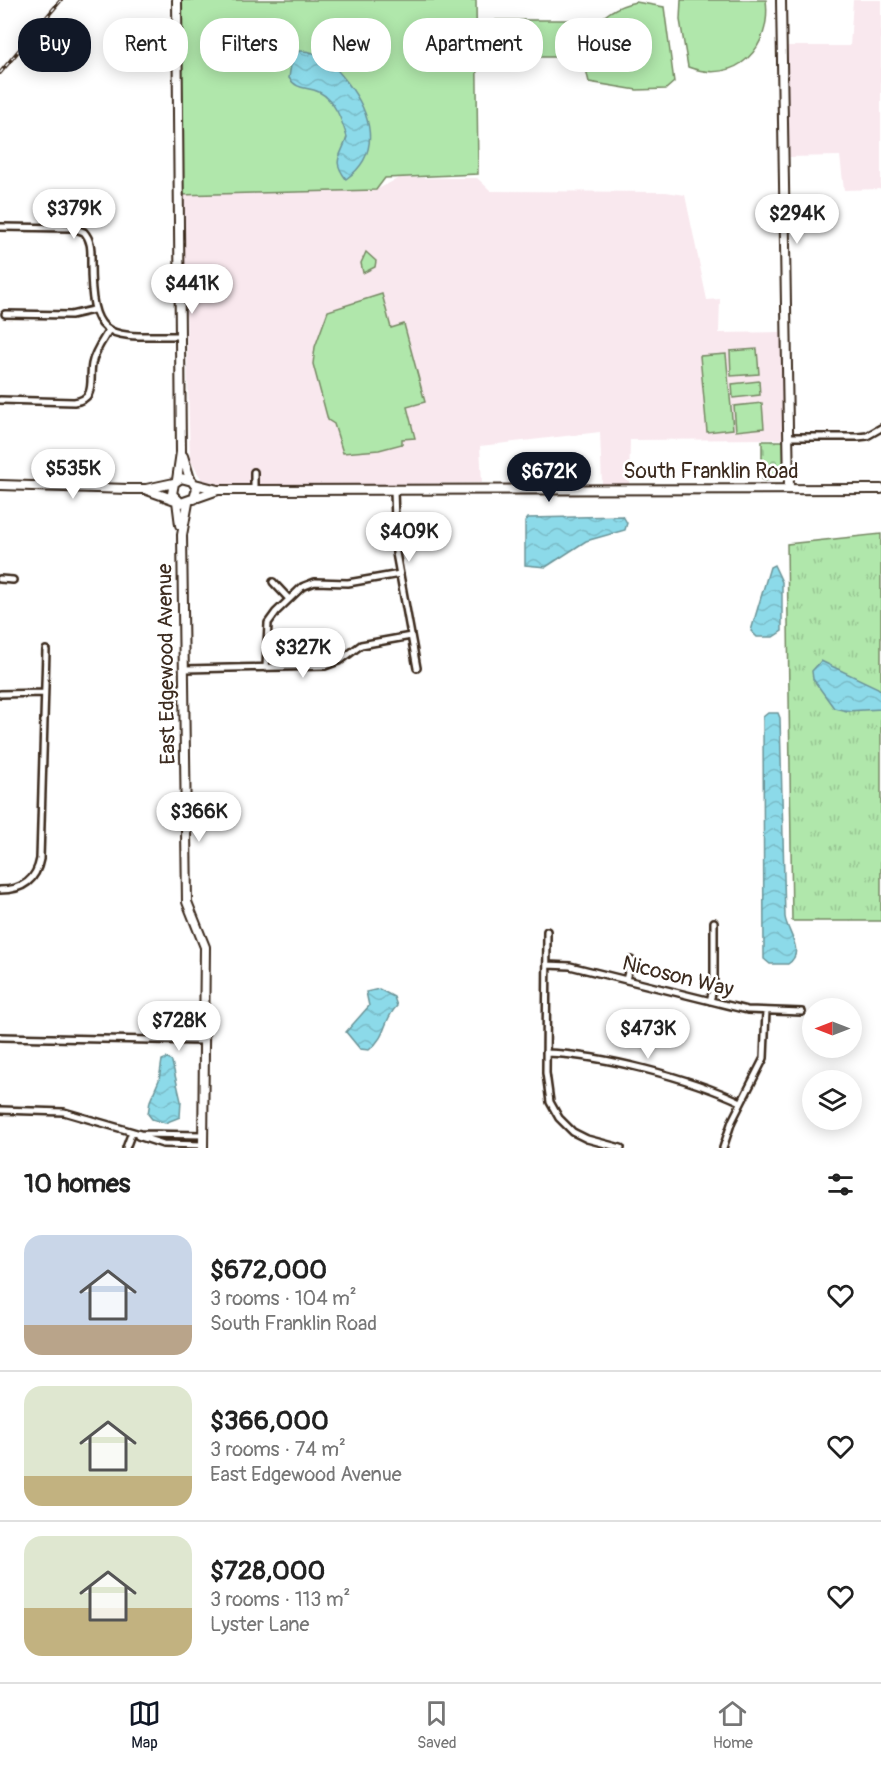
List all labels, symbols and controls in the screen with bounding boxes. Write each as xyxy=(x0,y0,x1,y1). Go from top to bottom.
chip: Buy xyxy=(18,18,91,72)
chip: Rent xyxy=(103,18,188,72)
chip: Filters xyxy=(200,18,299,72)
chip: New xyxy=(311,18,391,72)
chip: Apartment xyxy=(403,18,543,72)
chip: House xyxy=(555,18,652,72)
pin: $379K xyxy=(32,189,116,240)
pin: $294K xyxy=(755,194,839,245)
text: $379K xyxy=(47,196,101,221)
text: $294K xyxy=(769,201,825,226)
pin: $441K xyxy=(150,264,234,315)
text: $441K xyxy=(165,271,219,296)
pin: $535K xyxy=(31,449,115,500)
pin: $672K xyxy=(507,452,591,503)
text: $535K xyxy=(45,456,101,481)
street label: South Franklin Road xyxy=(623,458,799,485)
text: $672K xyxy=(521,459,577,484)
pin: $409K xyxy=(367,512,451,563)
text: $409K xyxy=(380,519,438,544)
street label: East Edgewood Avenue xyxy=(151,563,182,765)
pin: $327K xyxy=(261,628,345,679)
text: $327K xyxy=(275,635,331,660)
pin: $366K xyxy=(157,792,241,843)
text: $366K xyxy=(170,799,228,824)
street label: Nicoson Way xyxy=(620,950,736,1003)
north arrow xyxy=(802,998,862,1058)
map controls xyxy=(802,998,862,1130)
pin: $728K xyxy=(137,1001,221,1052)
text: $728K xyxy=(152,1008,206,1033)
pin: $473K xyxy=(606,1009,690,1060)
text: $473K xyxy=(620,1016,676,1041)
button: layers xyxy=(802,1070,862,1130)
text: 10 homes xyxy=(24,1168,130,1200)
icon: filters xyxy=(824,1168,857,1201)
text: $672,000 xyxy=(210,1254,327,1286)
icon: home xyxy=(72,1259,144,1331)
icon: heart xyxy=(824,1279,857,1312)
text: 3 rooms · 104 m² xyxy=(210,1286,357,1311)
text: South Franklin Road xyxy=(210,1311,377,1336)
text: $366,000 xyxy=(210,1405,329,1437)
icon: home xyxy=(72,1410,144,1482)
icon: heart xyxy=(824,1430,857,1463)
text: 3 rooms · 74 m² xyxy=(210,1437,346,1462)
text: East Edgewood Avenue xyxy=(210,1462,402,1487)
text: $728,000 xyxy=(210,1555,325,1587)
icon: home xyxy=(72,1560,144,1632)
icon: heart xyxy=(824,1580,857,1613)
text: 3 rooms · 113 m² xyxy=(210,1587,350,1612)
text: Lyster Lane xyxy=(210,1612,309,1637)
tab: Map xyxy=(128,1697,161,1753)
tab: Saved xyxy=(417,1697,457,1753)
tab: Home xyxy=(713,1697,753,1753)

